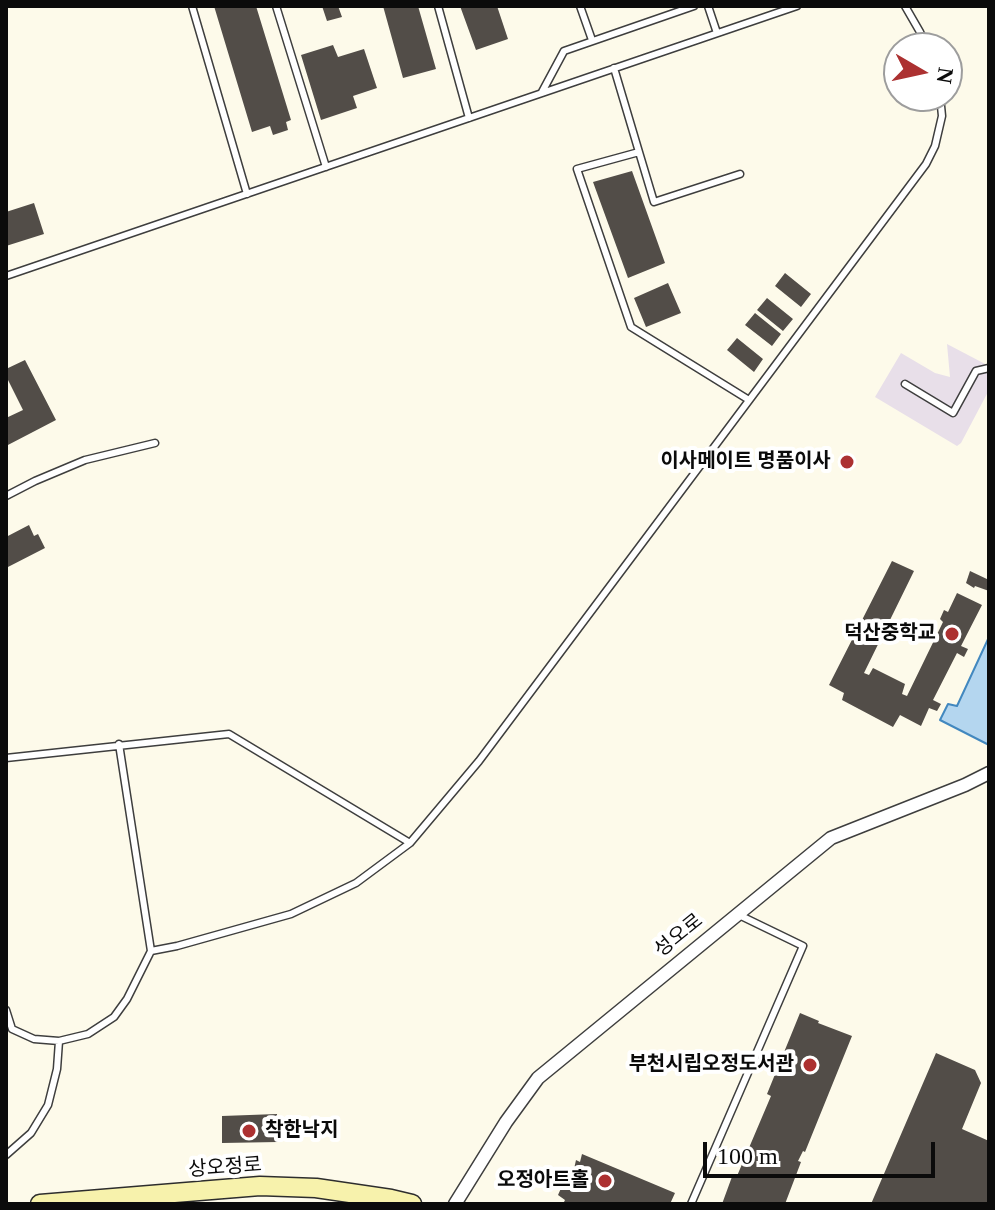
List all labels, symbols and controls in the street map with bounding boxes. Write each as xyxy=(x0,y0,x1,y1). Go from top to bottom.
north arrow xyxy=(883,32,963,112)
text: N xyxy=(932,66,959,85)
place label: 이사메이트 명품이사 xyxy=(660,450,831,474)
marker: 이사메이트 명품이사 xyxy=(838,453,856,471)
place label: 덕산중학교 xyxy=(844,622,936,646)
marker: 덕산중학교 xyxy=(943,625,961,643)
street label: 성오로 xyxy=(650,909,708,963)
place label: 부천시립오정도서관 xyxy=(628,1053,794,1077)
marker: 부천시립오정도서관 xyxy=(801,1056,819,1074)
place label: 착한낙지 xyxy=(265,1119,339,1143)
marker: 착한낙지 xyxy=(240,1122,258,1140)
scale bar xyxy=(707,1126,939,1176)
text: 100 m xyxy=(717,1143,778,1169)
street label: 상오정로 xyxy=(187,1153,263,1183)
place label: 오정아트홀 xyxy=(497,1169,589,1193)
marker: 오정아트홀 xyxy=(596,1172,614,1190)

